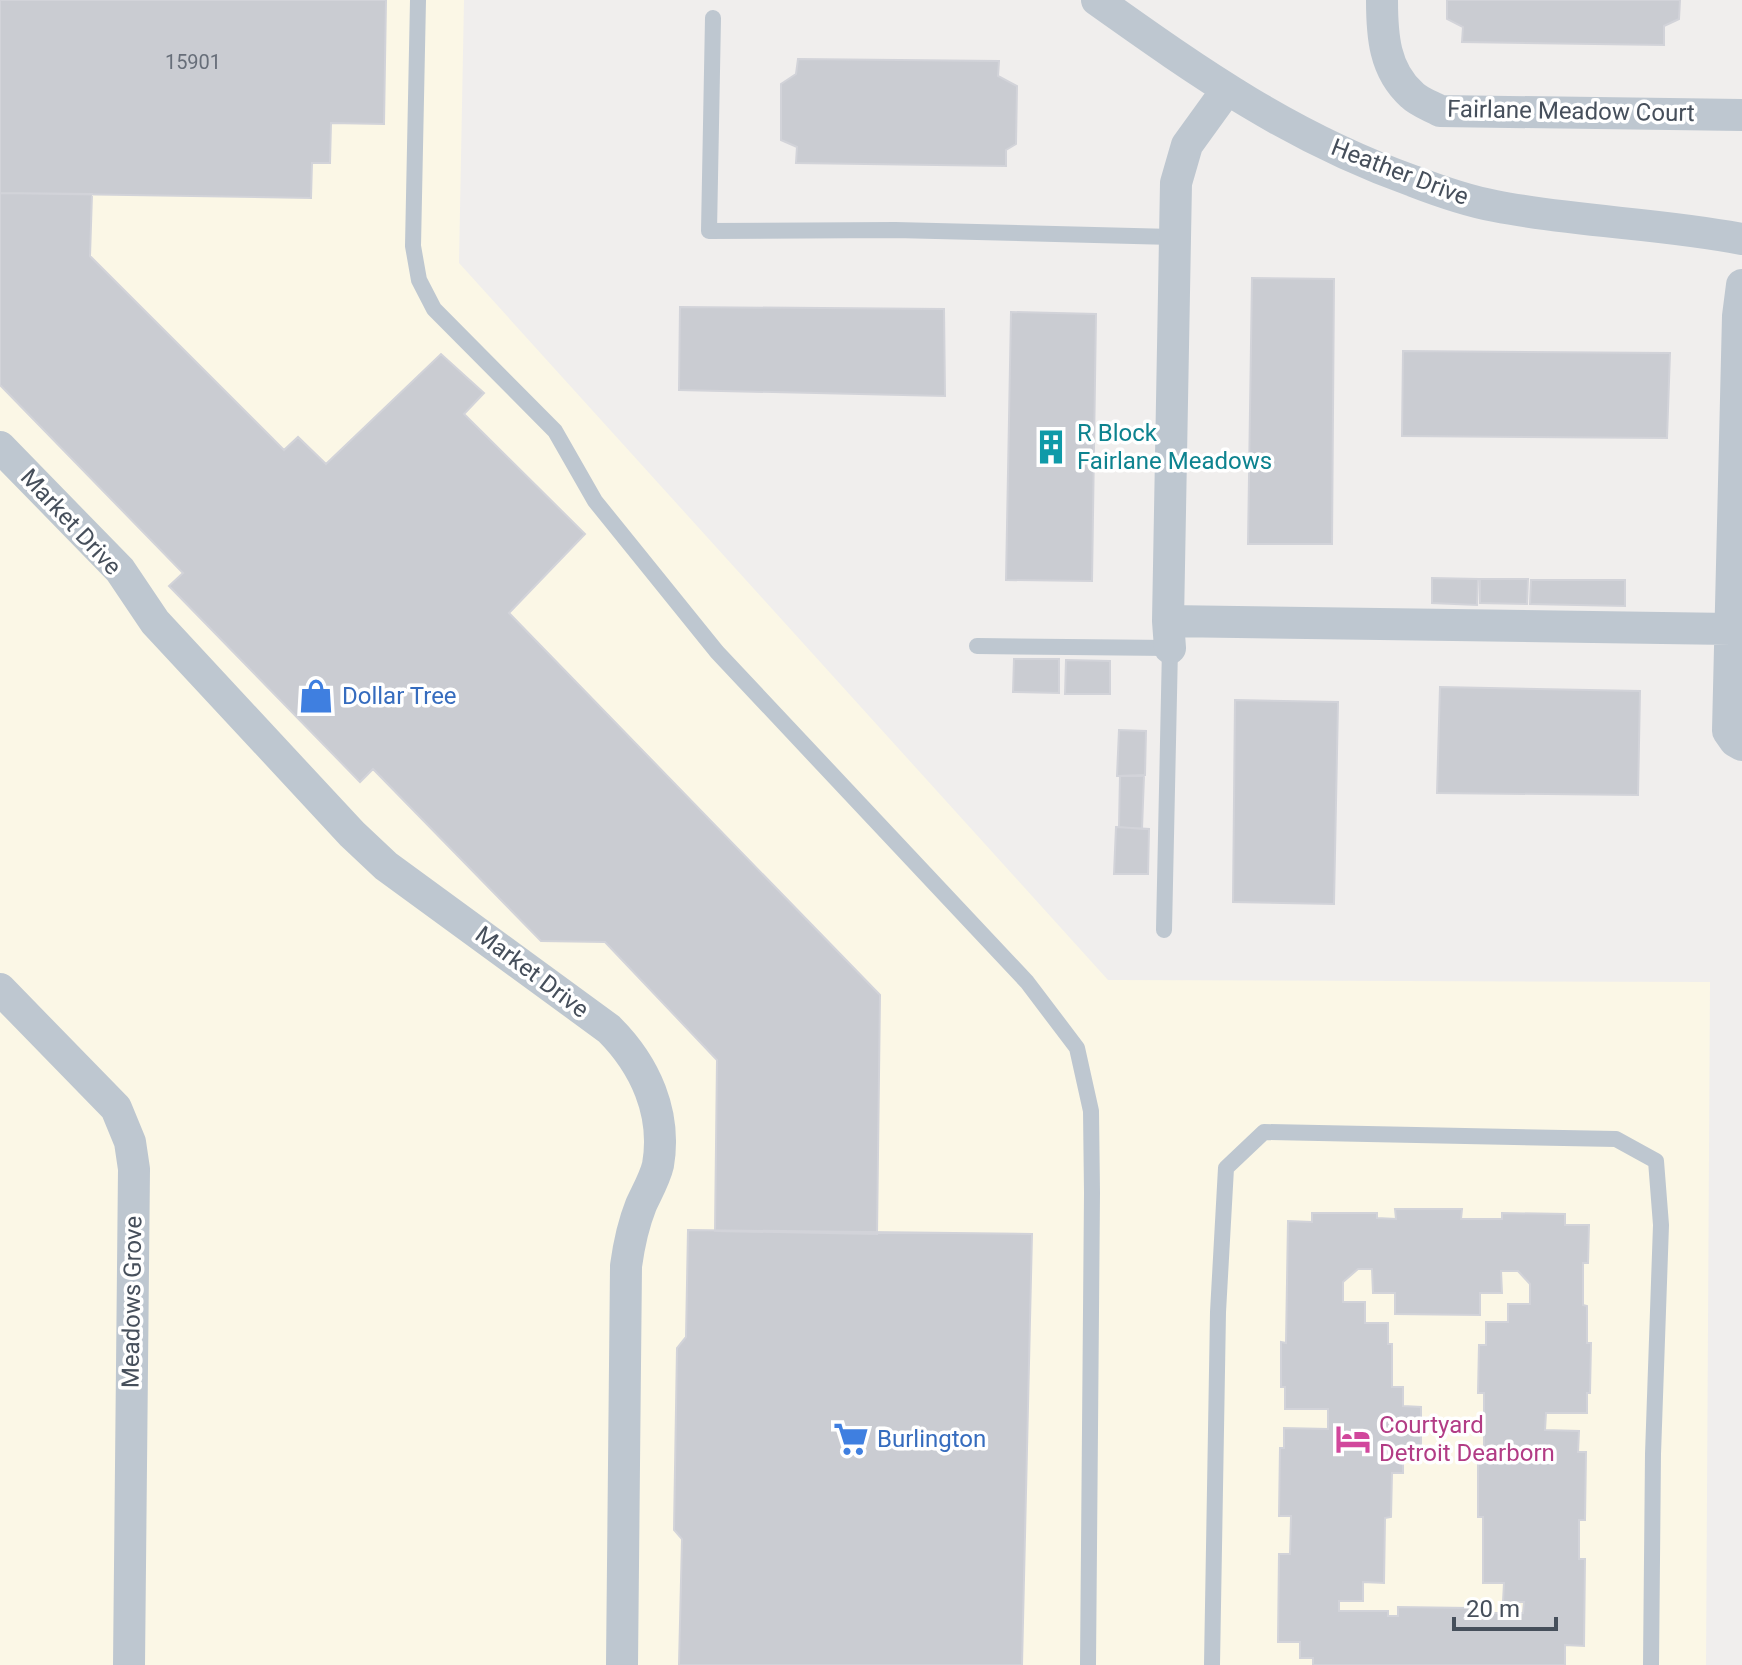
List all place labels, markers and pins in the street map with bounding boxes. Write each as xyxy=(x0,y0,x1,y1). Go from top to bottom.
place label: R Block Fairlane Meadows xyxy=(1077,419,1272,475)
building icon: R Block Fairlane Meadows xyxy=(1032,428,1070,466)
shop icon: Dollar Tree xyxy=(297,677,335,715)
place label: Dollar Tree xyxy=(342,682,457,710)
place label: Courtyard Detroit Dearborn xyxy=(1379,1411,1555,1467)
supermarket icon: Burlington xyxy=(832,1420,870,1458)
hotel icon: Courtyard Detroit Dearborn xyxy=(1334,1420,1372,1458)
place label: Burlington xyxy=(877,1425,986,1453)

